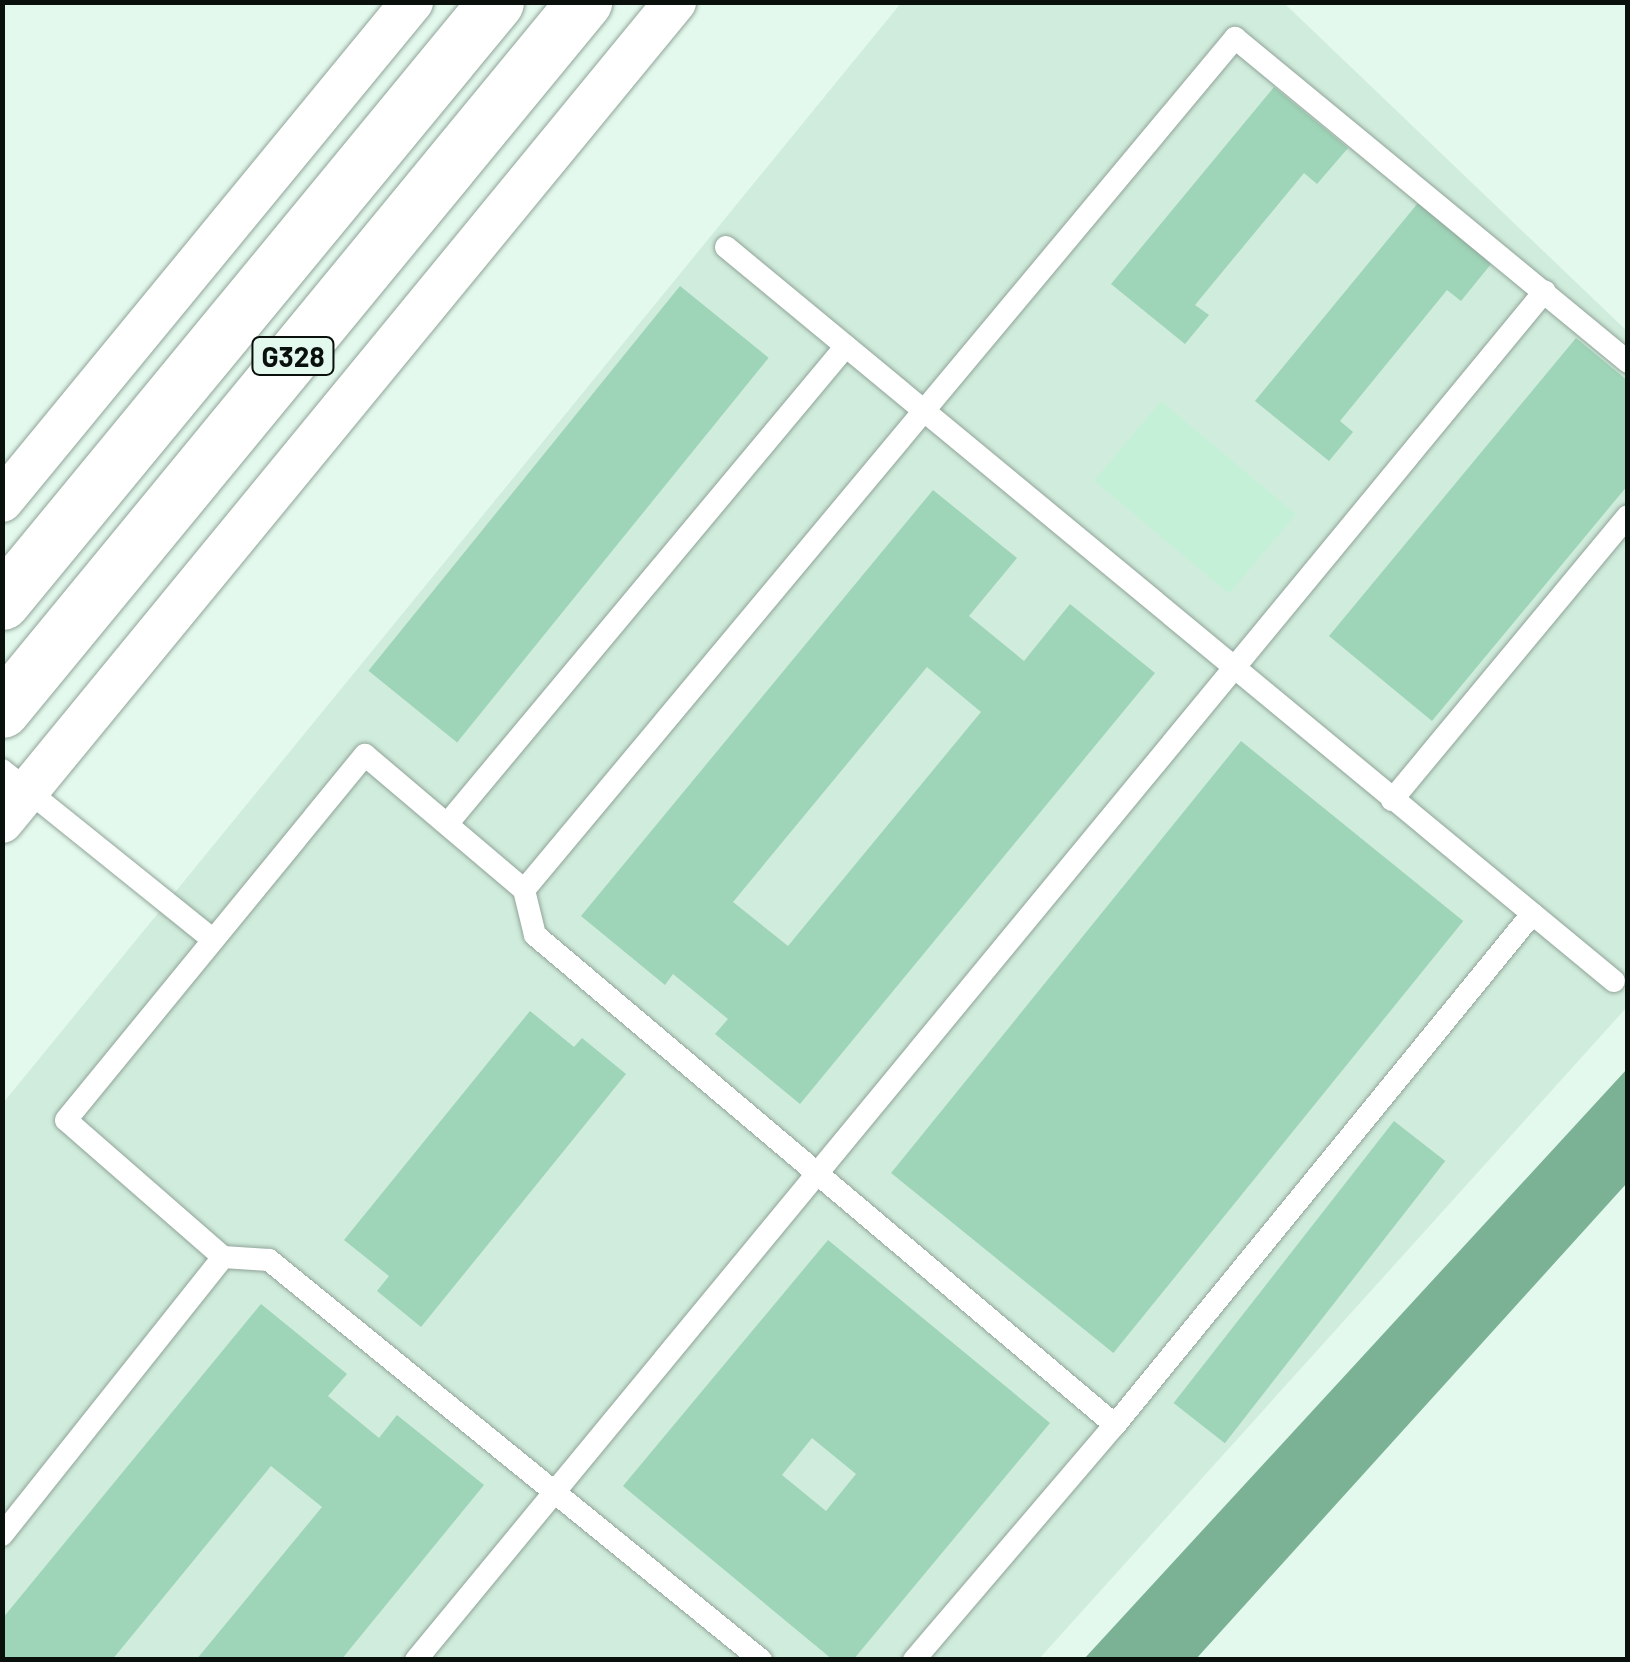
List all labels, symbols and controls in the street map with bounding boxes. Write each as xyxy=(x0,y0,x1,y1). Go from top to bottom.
road number: G328 xyxy=(250,333,336,379)

